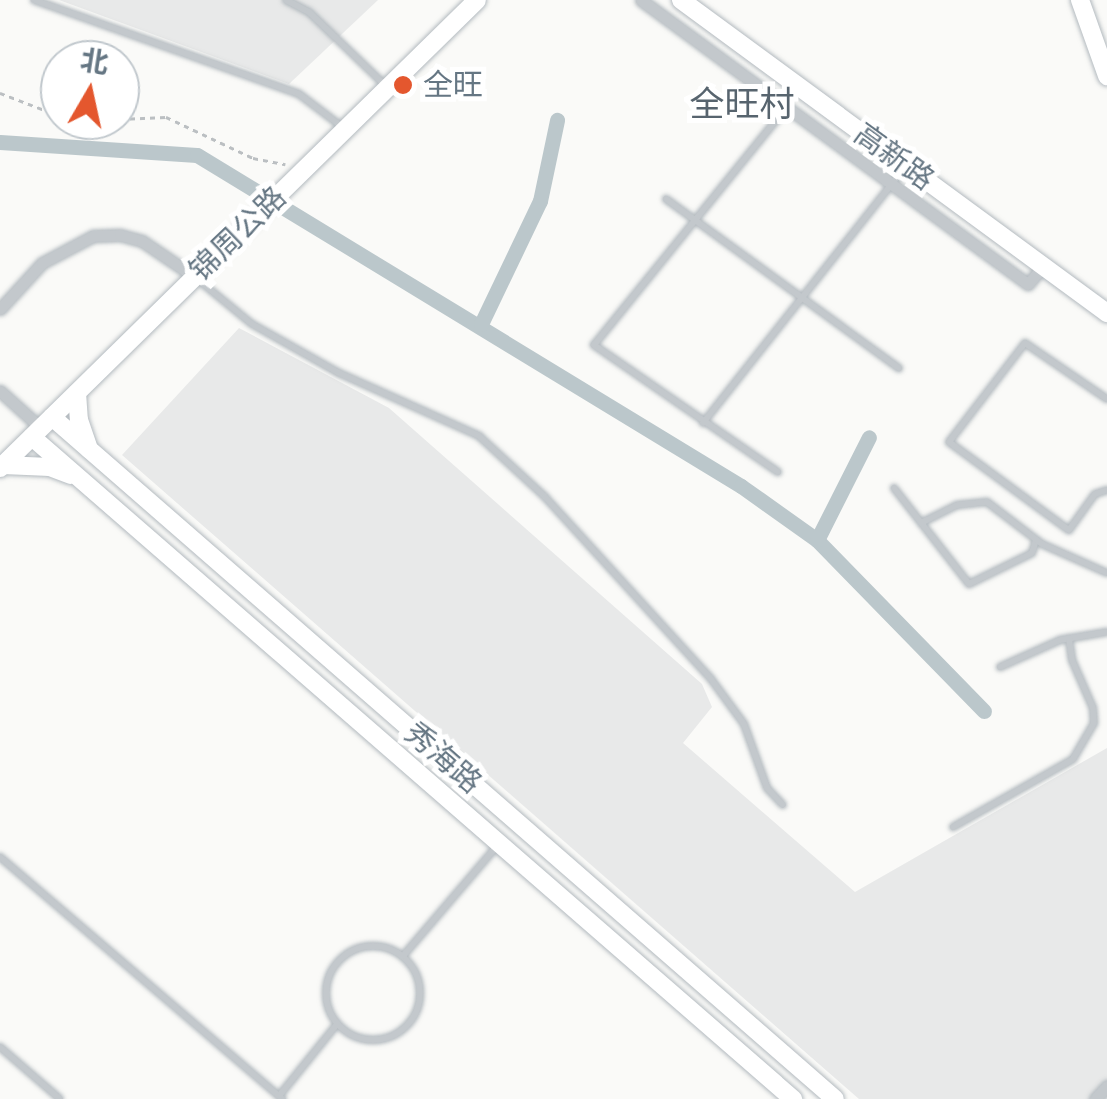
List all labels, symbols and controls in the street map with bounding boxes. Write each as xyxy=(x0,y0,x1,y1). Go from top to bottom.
north arrow xyxy=(40,40,140,140)
text: 北 xyxy=(78,40,111,83)
place label: 全旺 xyxy=(423,67,483,103)
marker: 全旺 xyxy=(392,74,414,96)
district label: 全旺村 xyxy=(690,83,794,125)
street label: 高新路 xyxy=(847,116,941,198)
street label: 锦周公路 xyxy=(182,179,294,289)
street label: 秀海路 xyxy=(397,715,489,801)

